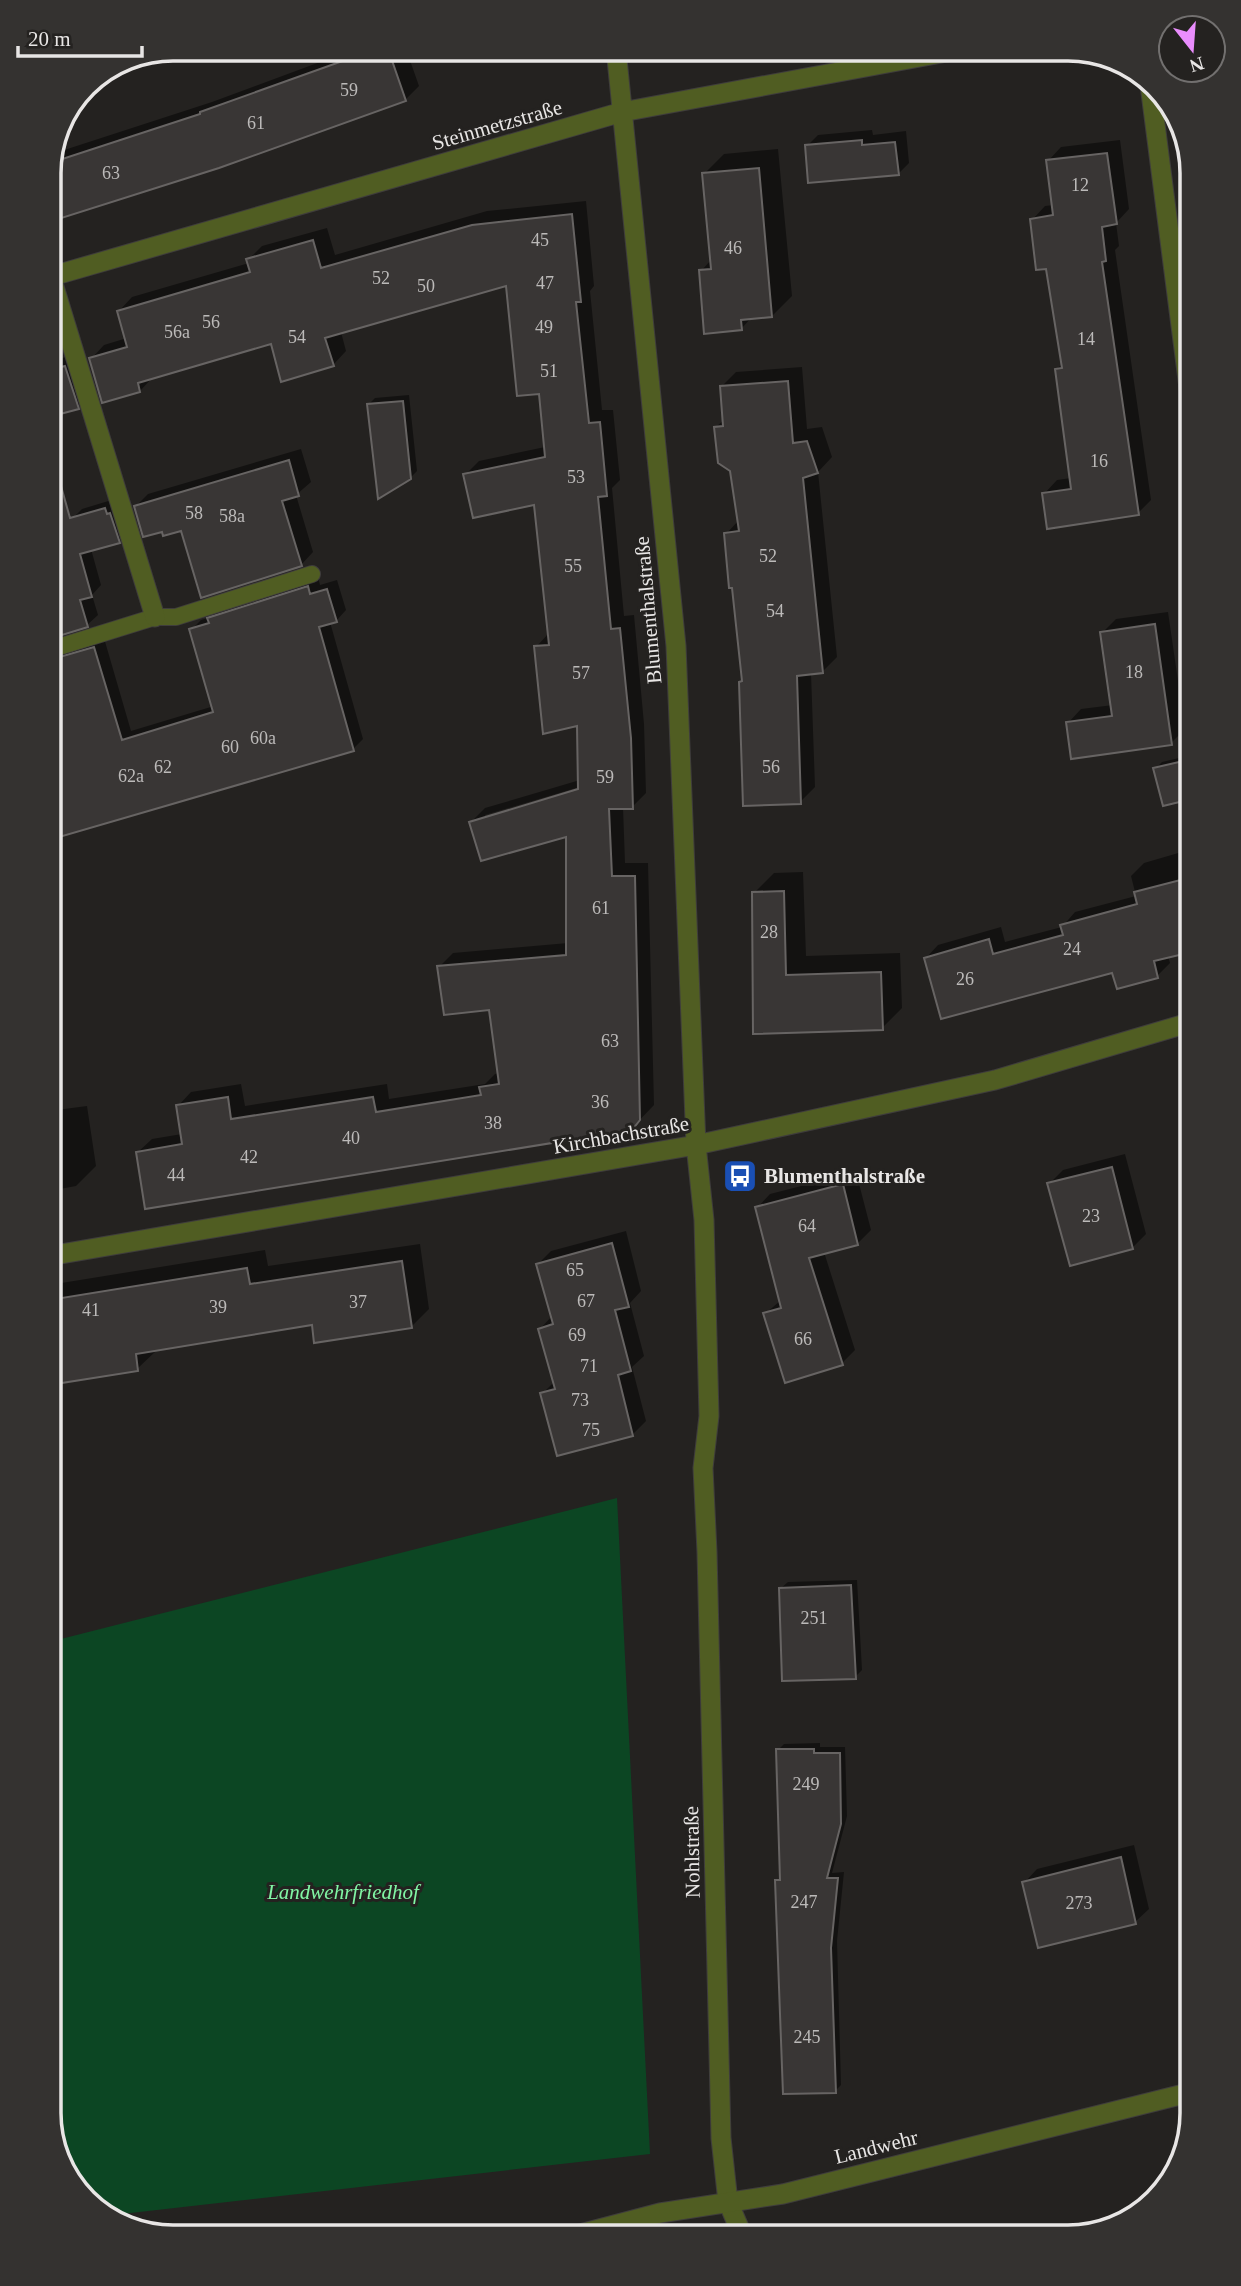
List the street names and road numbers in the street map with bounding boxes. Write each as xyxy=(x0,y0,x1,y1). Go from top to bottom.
street label: Steinmetzstraße xyxy=(429,95,565,155)
street label: Blumenthalstraße xyxy=(630,535,666,685)
street label: Kirchbachstraße xyxy=(551,1111,691,1159)
street label: Nohlstraße xyxy=(679,1806,705,1898)
street label: Landwehr xyxy=(832,2125,920,2169)

